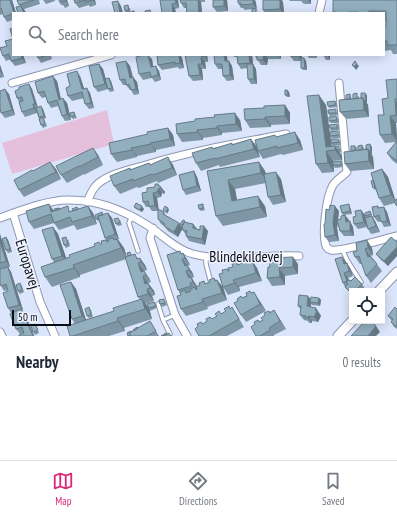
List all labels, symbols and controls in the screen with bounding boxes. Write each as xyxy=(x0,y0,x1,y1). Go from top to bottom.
search box xyxy=(12,12,385,56)
icon: search xyxy=(26,23,48,45)
text: Search here xyxy=(58,25,119,44)
street label: Europavej xyxy=(11,237,45,291)
street label: Blindekildevej xyxy=(209,247,283,266)
map controls xyxy=(349,288,385,324)
button: locate xyxy=(349,288,385,324)
scale bar xyxy=(12,308,71,327)
text: 50 m xyxy=(18,310,37,324)
text: Nearby xyxy=(16,351,59,373)
text: 0 results xyxy=(342,354,381,371)
tab: Map xyxy=(52,470,74,508)
tab: Directions xyxy=(179,470,217,508)
tab: Saved xyxy=(322,470,345,508)

